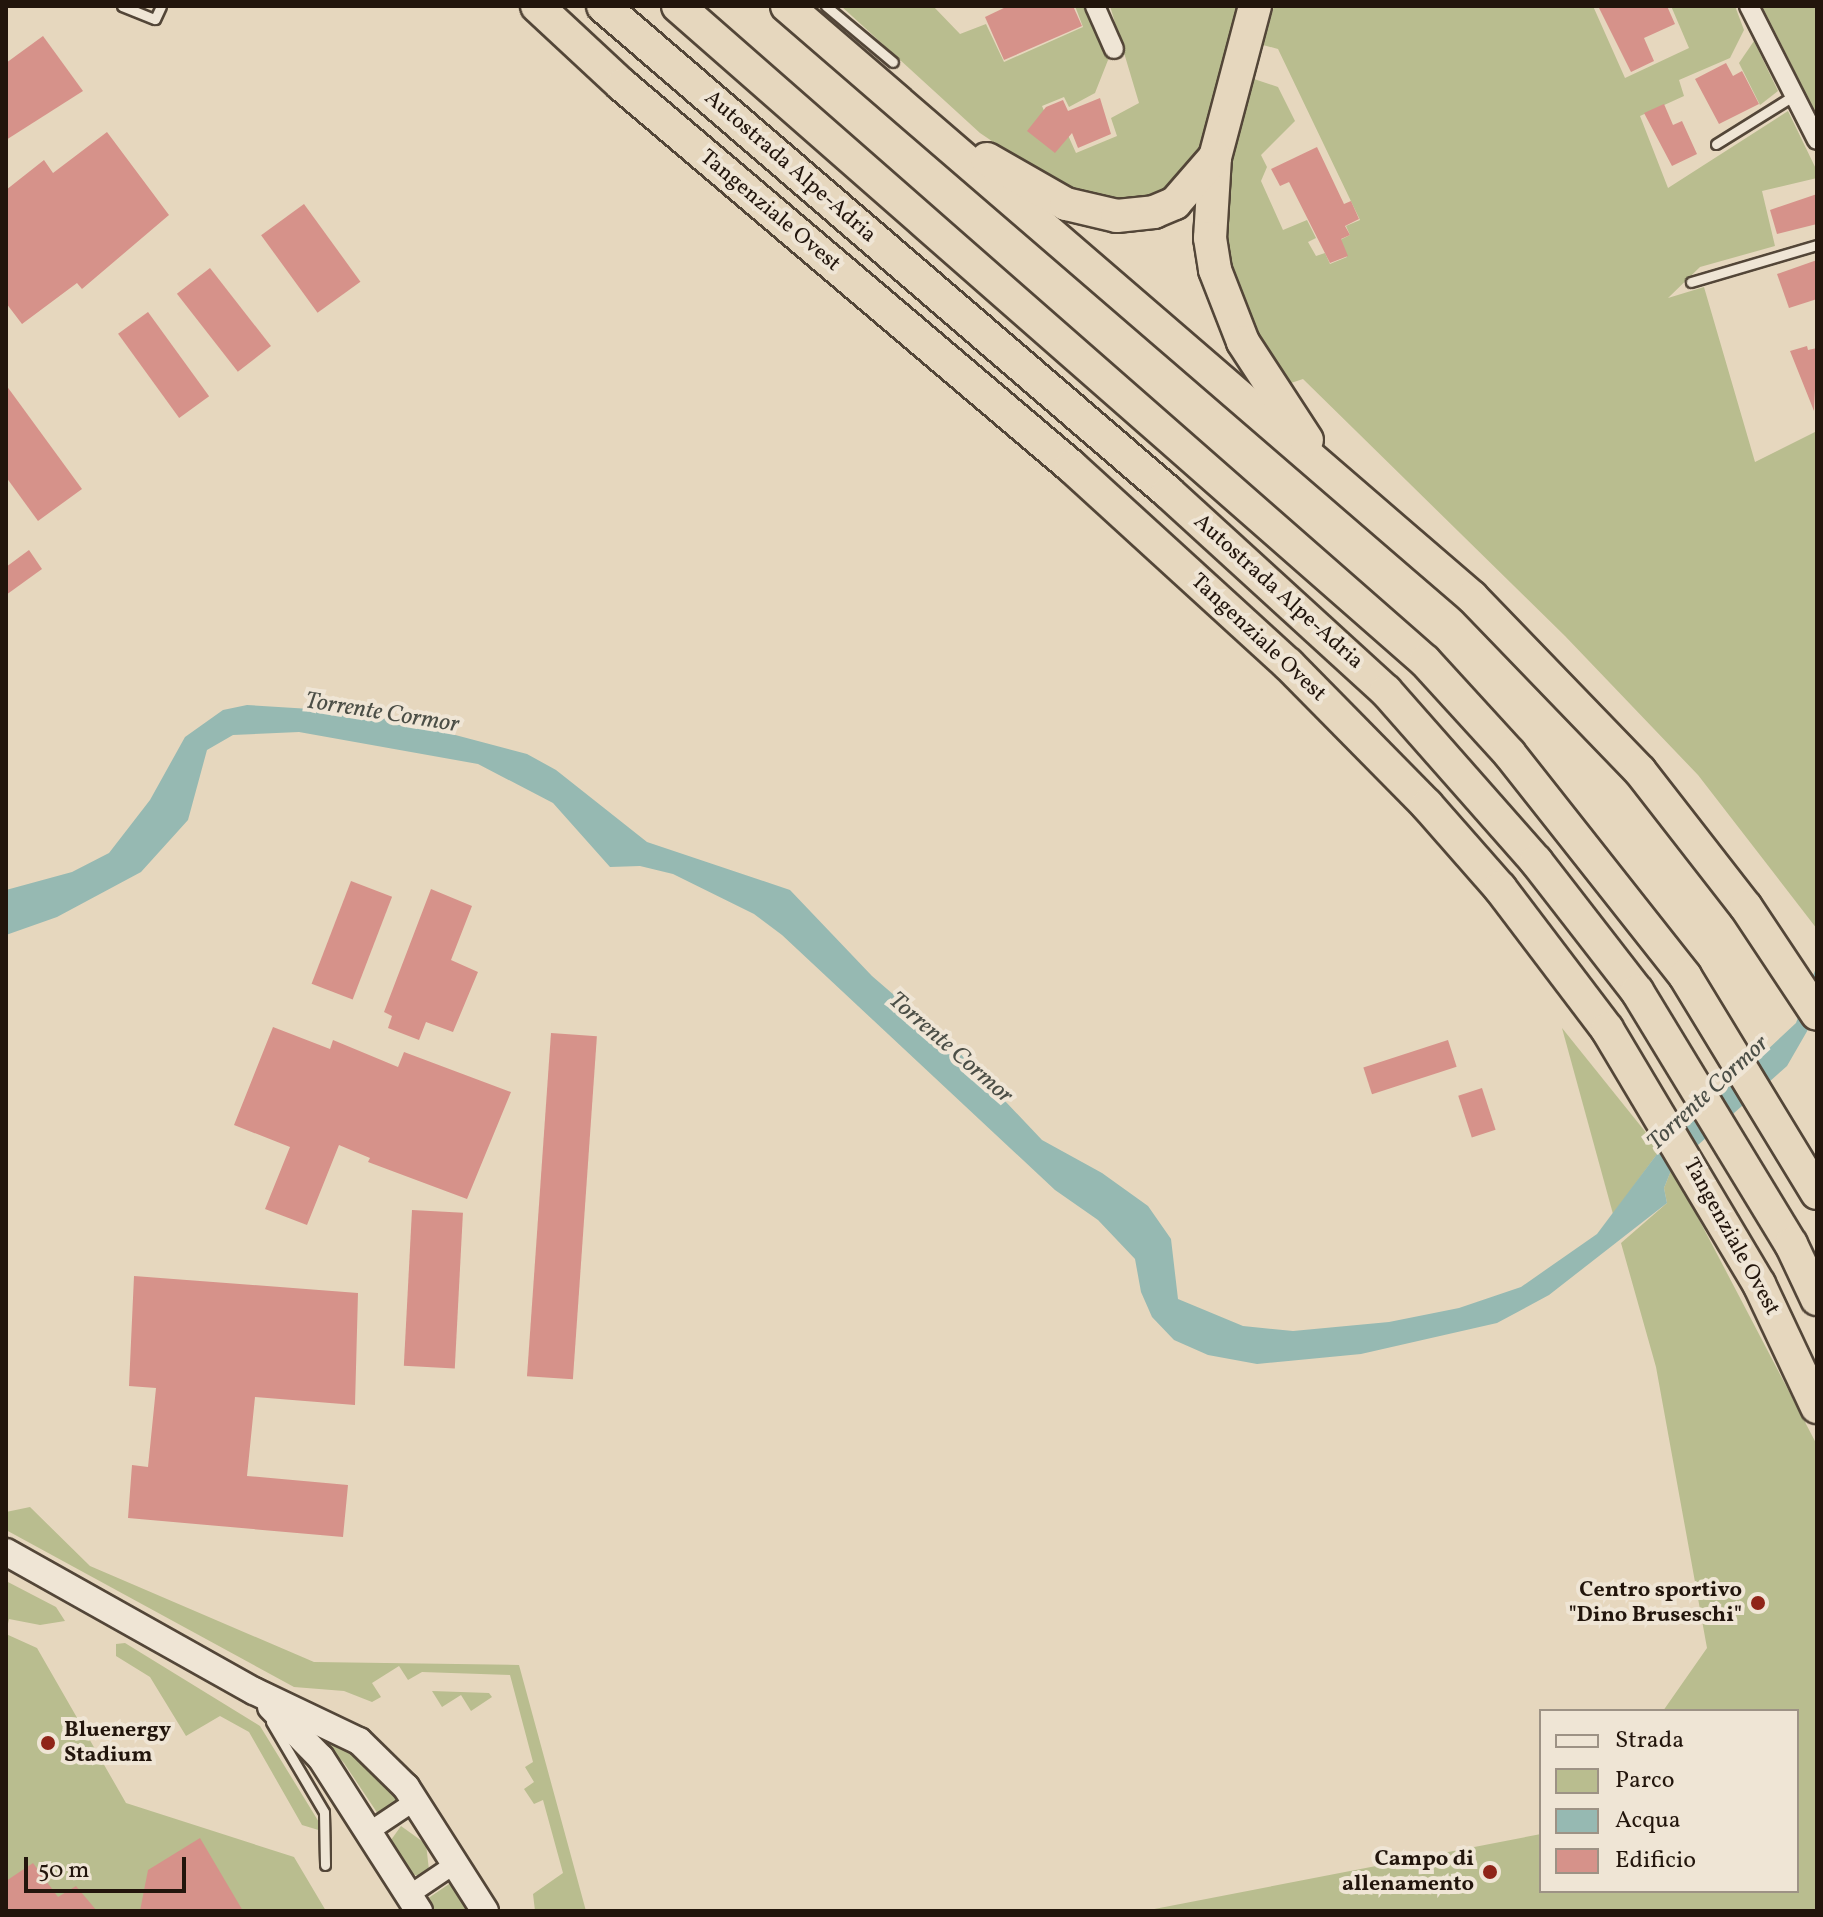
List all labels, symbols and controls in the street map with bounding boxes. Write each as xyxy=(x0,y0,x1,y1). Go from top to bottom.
street label: Autostrada Alpe-Adria xyxy=(699,85,881,249)
street label: Tangenziale Ovest xyxy=(694,144,846,278)
street label: Autostrada Alpe-Adria xyxy=(1188,509,1368,675)
street label: Tangenziale Ovest xyxy=(1185,569,1331,707)
water label: Torrente Cormor xyxy=(303,688,461,740)
water label: Torrente Cormor xyxy=(882,987,1018,1111)
water label: Torrente Cormor xyxy=(1642,1030,1776,1158)
street label: Tangenziale Ovest xyxy=(1677,1154,1785,1320)
place label: Centro sportivo "Dino Bruseschi" xyxy=(1568,1577,1742,1628)
marker: Centro sportivo "Dino Bruseschi" xyxy=(1749,1594,1767,1612)
legend xyxy=(1539,1709,1799,1893)
place label: Bluenergy Stadium xyxy=(64,1717,171,1768)
text: Strada xyxy=(1615,1724,1684,1758)
marker: Bluenergy Stadium xyxy=(39,1734,57,1752)
text: Parco xyxy=(1615,1764,1674,1798)
text: Acqua xyxy=(1615,1804,1681,1838)
scale bar xyxy=(28,1841,190,1891)
text: Edificio xyxy=(1615,1844,1696,1878)
place label: Campo di allenamento xyxy=(1342,1846,1474,1898)
text: 50 m xyxy=(38,1854,90,1888)
marker: Campo di allenamento xyxy=(1481,1863,1499,1881)

